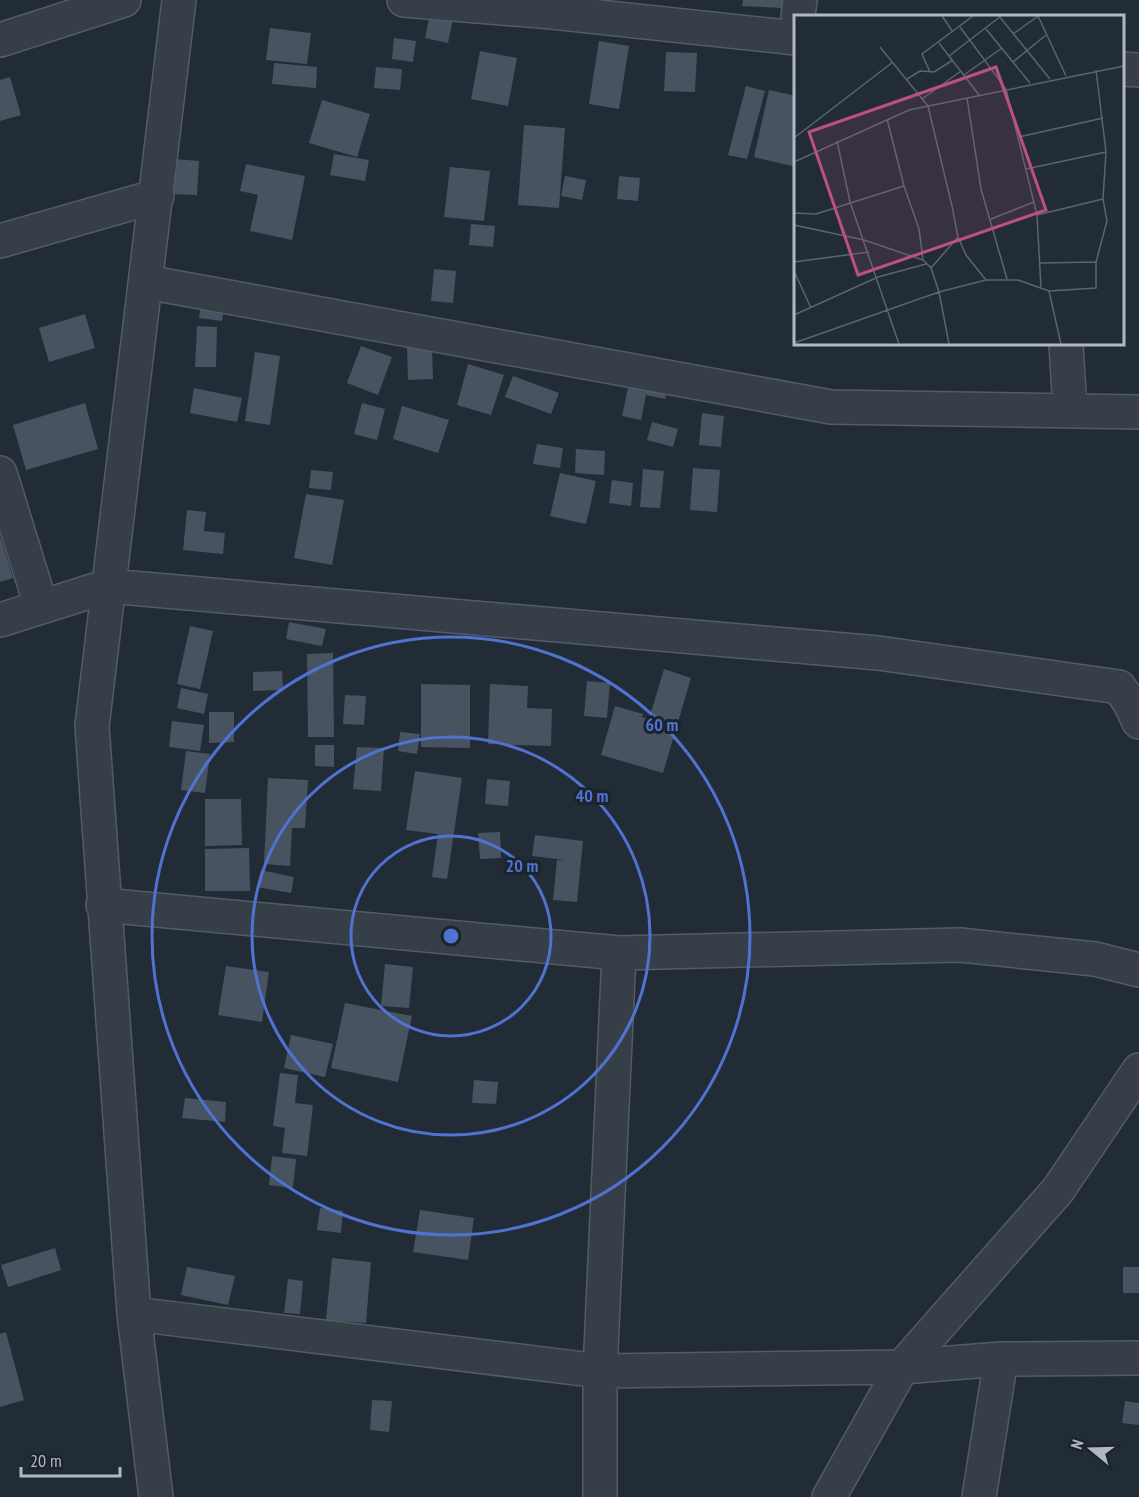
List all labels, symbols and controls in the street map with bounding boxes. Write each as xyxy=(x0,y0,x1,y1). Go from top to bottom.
inset map xyxy=(794,15,1124,345)
text: 60 m xyxy=(646,713,678,736)
text: 40 m xyxy=(576,784,608,807)
text: 20 m xyxy=(506,854,538,877)
centre of rings xyxy=(441,926,461,946)
north arrow xyxy=(1061,1419,1121,1479)
text: N xyxy=(1066,1437,1088,1451)
scale bar xyxy=(21,1440,120,1478)
text: 20 m xyxy=(30,1449,62,1472)

